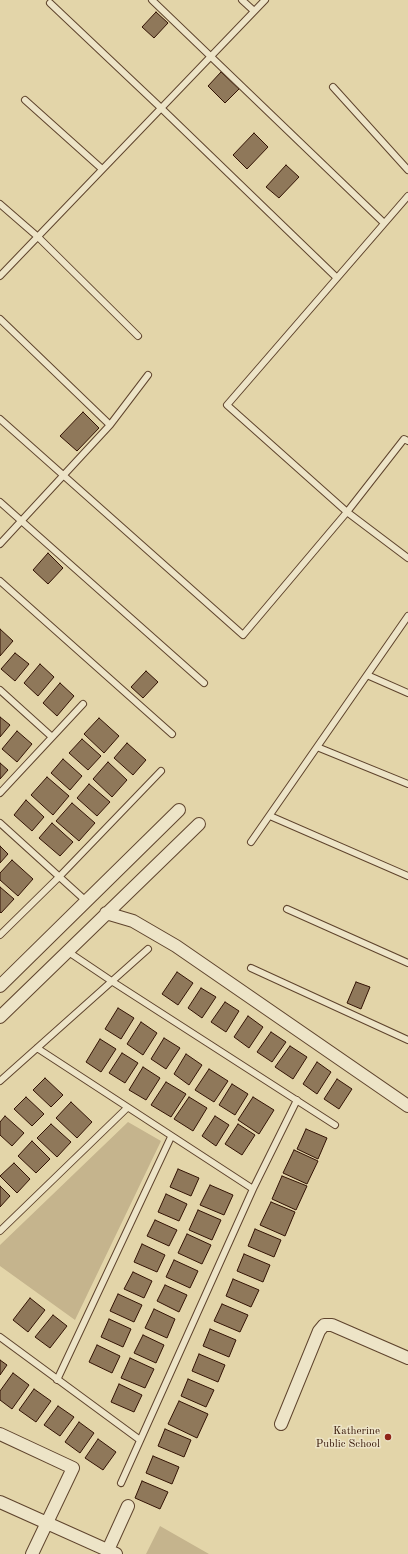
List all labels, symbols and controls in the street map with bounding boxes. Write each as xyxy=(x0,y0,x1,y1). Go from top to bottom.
place label: Katherine Public School xyxy=(316,1424,380,1450)
marker: Katherine Public School xyxy=(383,1432,393,1442)

